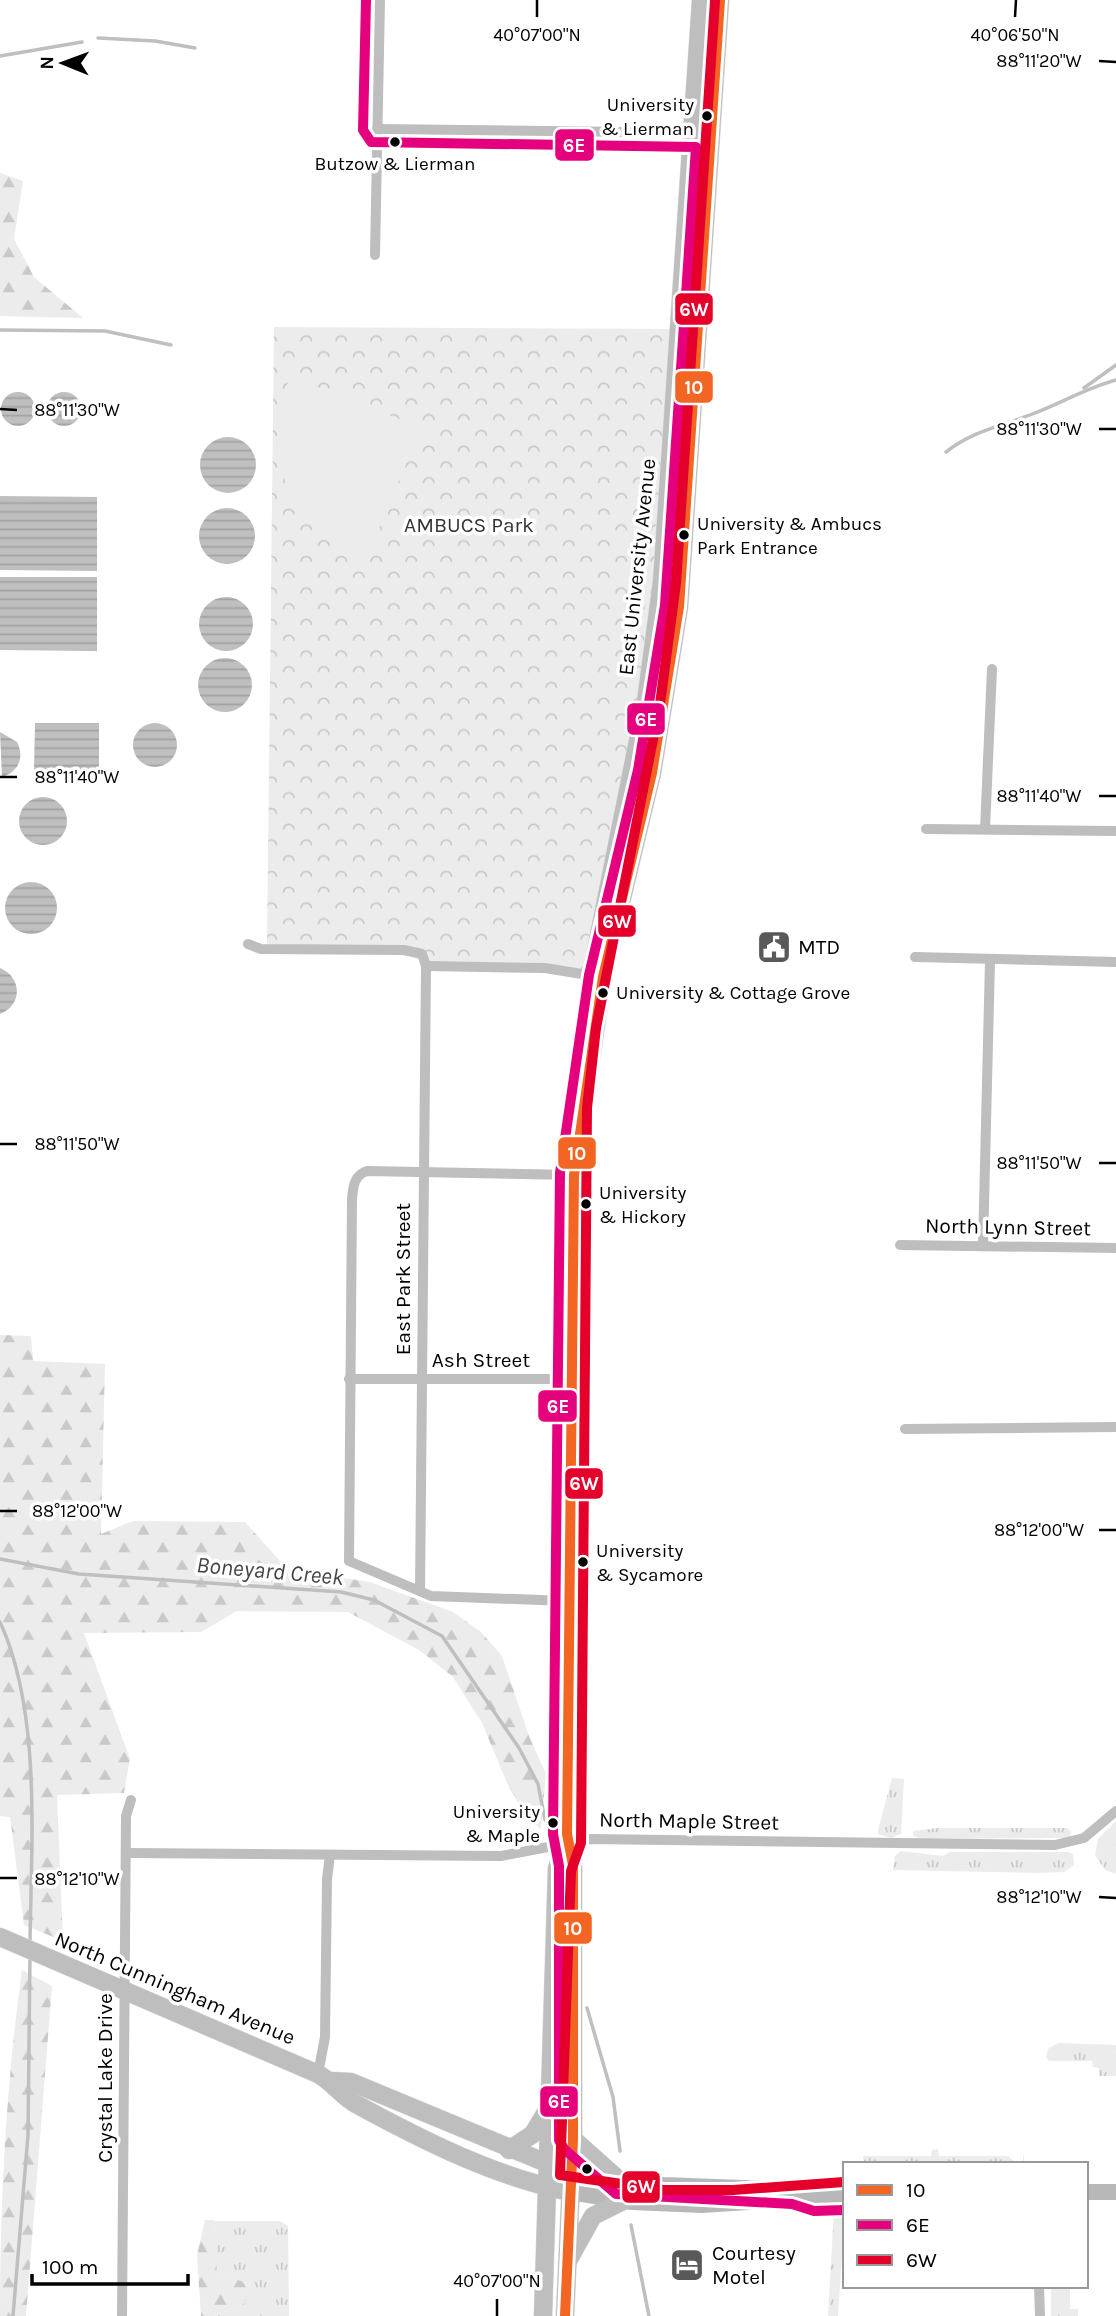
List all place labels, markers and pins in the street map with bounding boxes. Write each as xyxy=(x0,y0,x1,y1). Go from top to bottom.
place label: University & Lierman xyxy=(601,94,694,140)
marker: University & Lierman xyxy=(700,109,714,123)
marker: Butzow & Lierman xyxy=(388,135,402,149)
place label: Butzow & Lierman xyxy=(315,153,475,175)
place label: University & Ambucs Park Entrance xyxy=(697,513,882,559)
marker: University & Ambucs Park Entrance xyxy=(677,528,691,542)
public building icon: MTD xyxy=(755,928,793,966)
place label: MTD xyxy=(798,935,840,959)
place label: University & Cottage Grove xyxy=(616,982,850,1004)
marker: University & Cottage Grove xyxy=(596,986,610,1000)
place label: University & Hickory xyxy=(599,1182,686,1228)
marker: University & Hickory xyxy=(579,1197,593,1211)
place label: University & Sycamore xyxy=(596,1540,703,1586)
marker: University & Sycamore xyxy=(576,1555,590,1569)
place label: University & Maple xyxy=(453,1801,540,1847)
marker: University & Maple xyxy=(546,1816,560,1830)
unlabelled marker xyxy=(580,2162,594,2176)
place label: Courtesy Motel xyxy=(712,2241,796,2289)
hotel icon: Courtesy Motel xyxy=(668,2246,706,2284)

